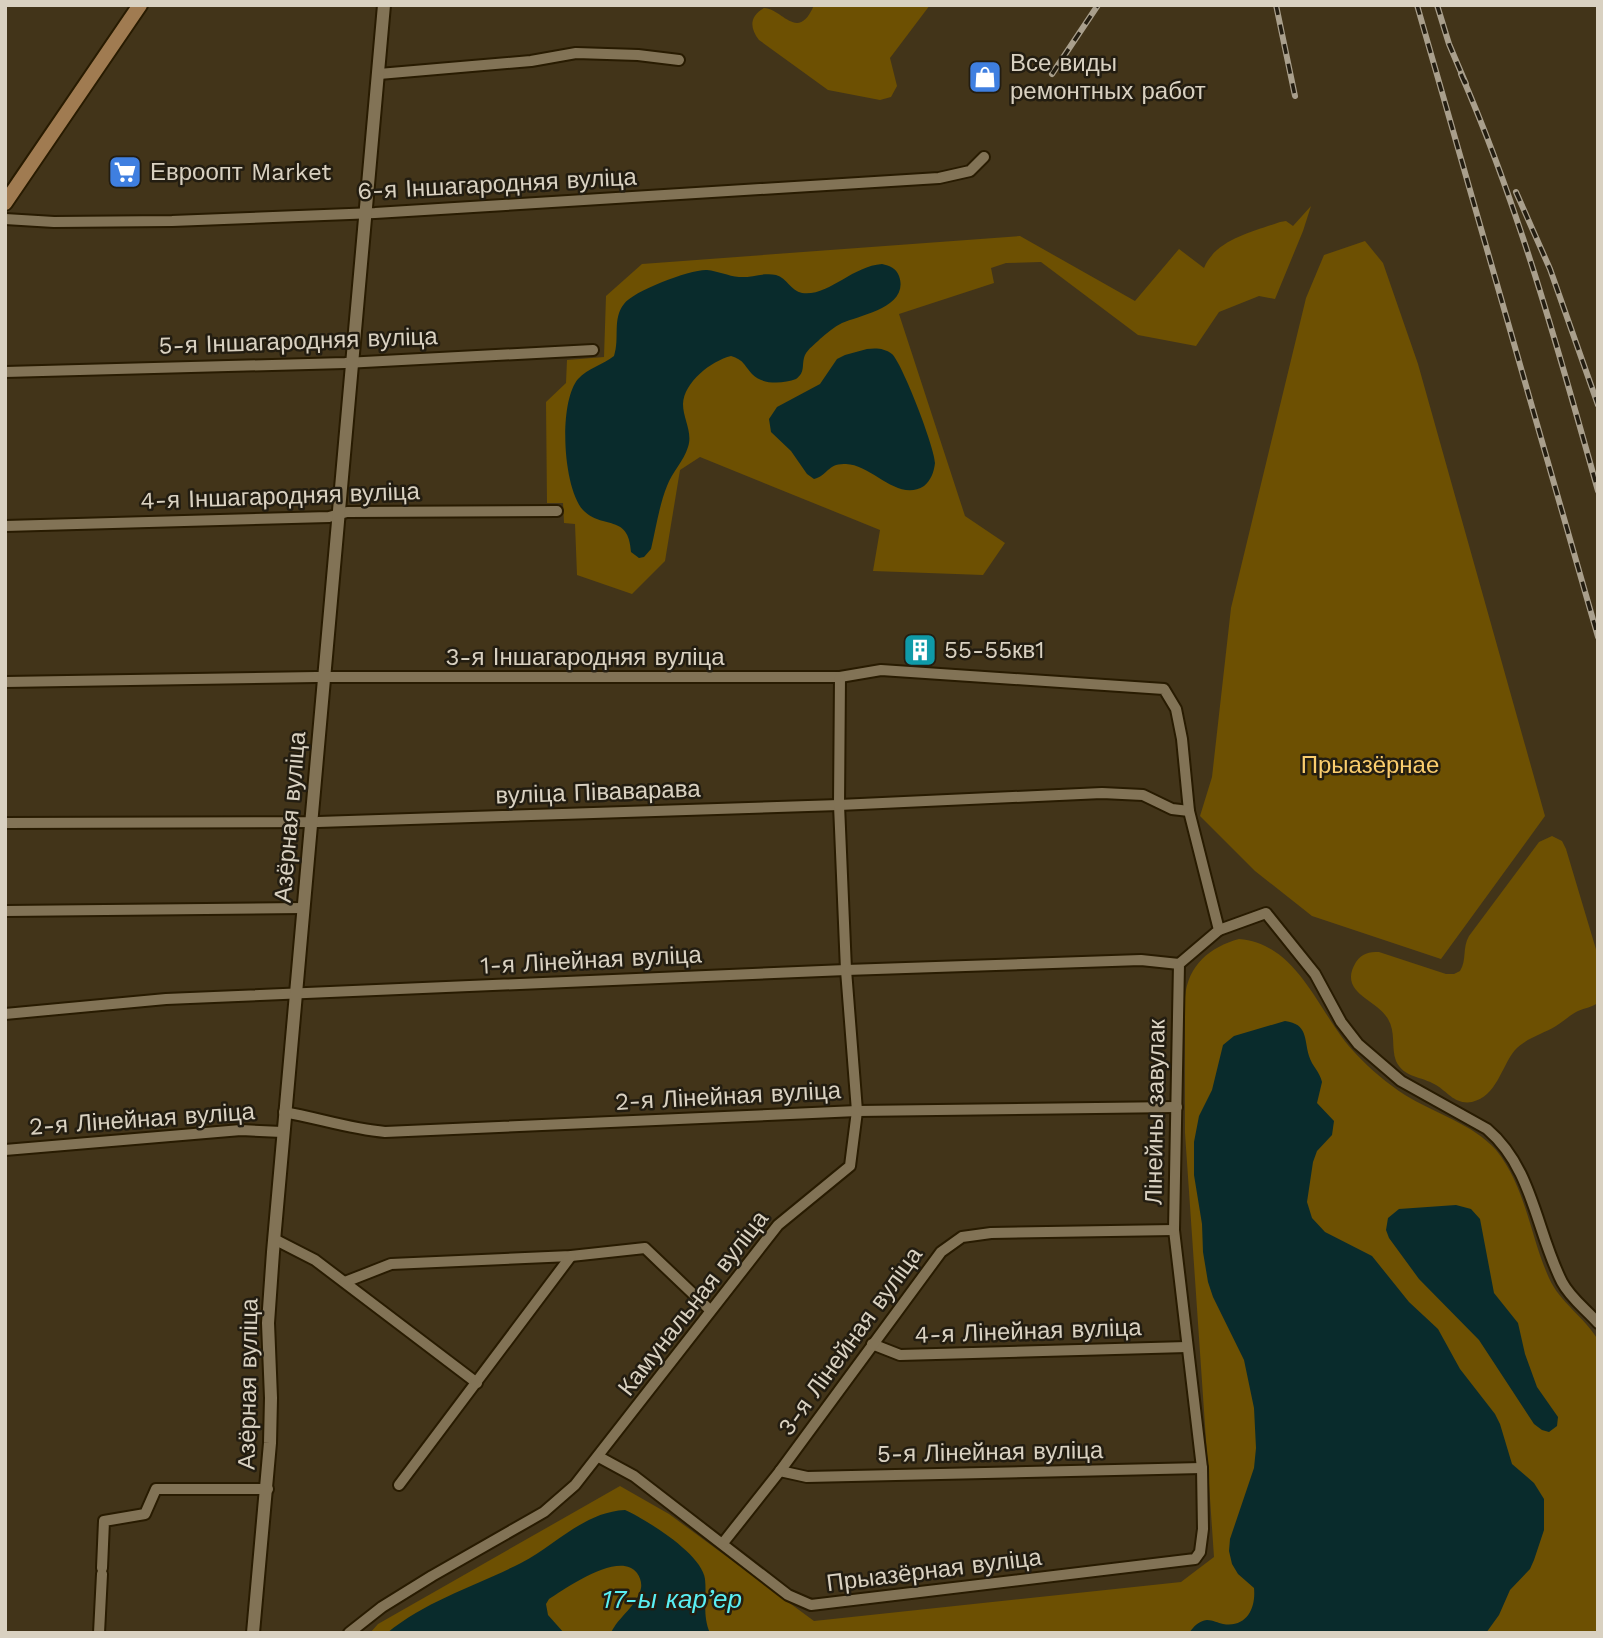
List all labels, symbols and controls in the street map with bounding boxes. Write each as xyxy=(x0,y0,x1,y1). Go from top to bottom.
place label: Все виды ремонтных работ xyxy=(1010,49,1206,105)
shop icon: Все виды ремонтных работ xyxy=(966,58,1004,96)
supermarket icon: Евроопт Market xyxy=(106,153,144,191)
place label: Евроопт Market xyxy=(150,158,331,186)
street label: 6-я Іншагародняя вуліца xyxy=(357,163,638,205)
street label: 5-я Іншагародняя вуліца xyxy=(158,322,439,360)
street label: 4-я Іншагародняя вуліца xyxy=(140,477,421,515)
building icon: 55-55кв1 xyxy=(901,631,939,669)
place label: 55-55кв1 xyxy=(944,636,1045,664)
street label: 3-я Іншагародняя вуліца xyxy=(445,643,725,671)
street label: Азёрная вуліца xyxy=(269,730,311,904)
park label: Прыазёрнае xyxy=(1301,751,1439,779)
street label: вуліца Піваварава xyxy=(495,774,702,810)
street label: 1-я Лінейная вуліца xyxy=(480,940,703,980)
street label: Лінейны завулак xyxy=(1139,1018,1171,1205)
street label: 2-я Лінейная вуліца xyxy=(614,1076,842,1116)
street label: 2-я Лінейная вуліца xyxy=(28,1097,256,1141)
street label: Камунальная вуліца xyxy=(612,1204,774,1401)
street label: 3-я Лінейная вуліца xyxy=(772,1241,928,1441)
street label: Азёрная вуліца xyxy=(233,1297,264,1470)
street label: 4-я Лінейная вуліца xyxy=(914,1313,1143,1349)
street label: 5-я Лінейная вуліца xyxy=(877,1436,1104,1468)
street label: Прыазёрная вуліца xyxy=(825,1543,1044,1597)
water label: 17-ы кар’ер xyxy=(602,1584,742,1614)

